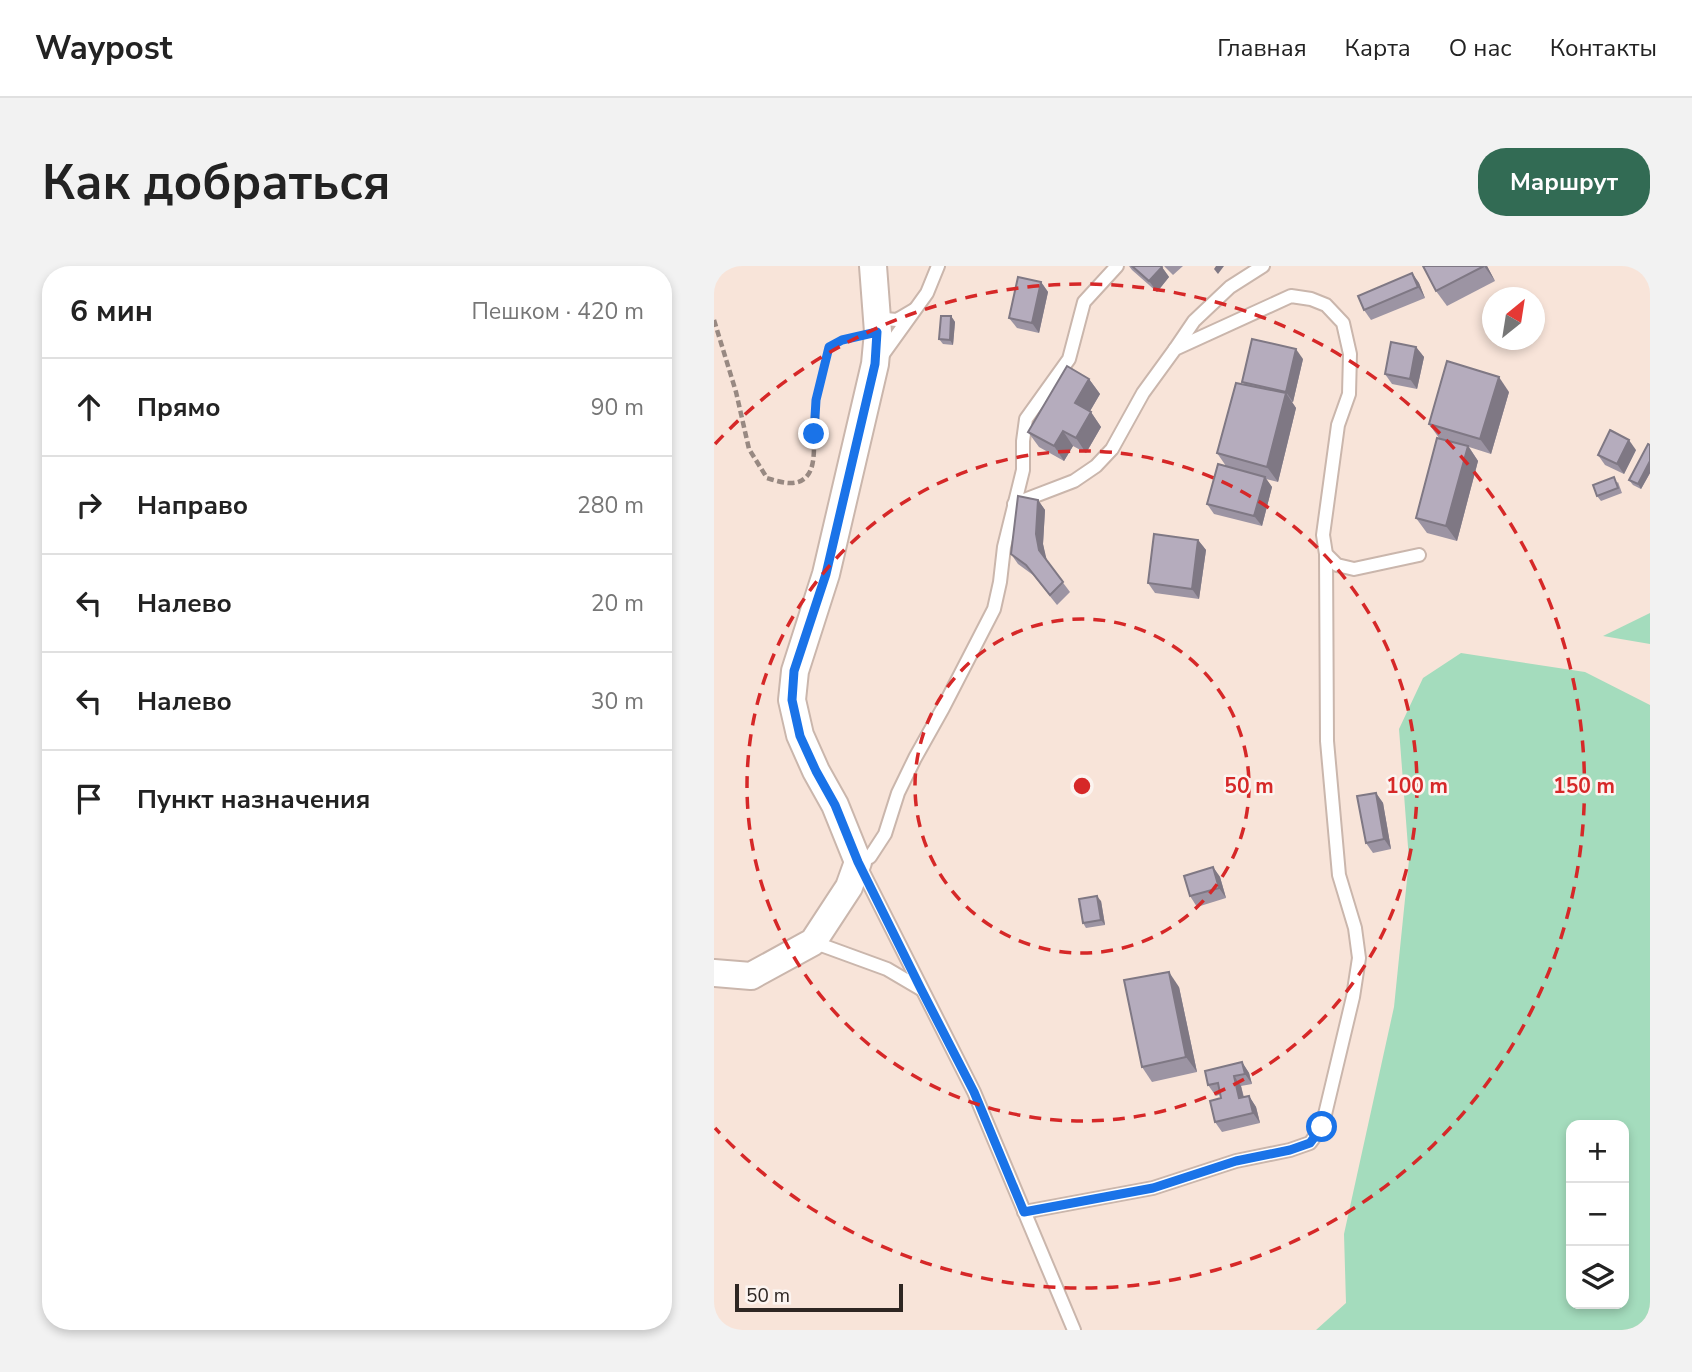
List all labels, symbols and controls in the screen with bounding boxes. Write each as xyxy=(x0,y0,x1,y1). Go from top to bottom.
text: Waypost xyxy=(35,26,172,71)
text: Главная xyxy=(1217,32,1307,64)
text: Карта xyxy=(1345,32,1411,64)
text: О нас xyxy=(1449,32,1512,64)
text: Контакты xyxy=(1550,32,1657,64)
button: Маршрут xyxy=(1478,148,1650,216)
text: Как добраться xyxy=(42,149,390,216)
north arrow xyxy=(1482,287,1545,350)
text: 6 мин xyxy=(70,291,153,332)
text: Пешком · 420 m xyxy=(471,296,644,327)
icon: ahead xyxy=(70,388,108,426)
text: Прямо xyxy=(137,390,221,425)
text: 90 m xyxy=(591,392,644,423)
route end xyxy=(798,418,829,449)
icon: right xyxy=(70,486,108,524)
text: Направо xyxy=(137,488,248,523)
text: 280 m xyxy=(577,490,644,521)
icon: left xyxy=(70,584,108,622)
text: Налево xyxy=(137,586,232,621)
text: 20 m xyxy=(591,588,644,619)
icon: left xyxy=(70,682,108,720)
text: Налево xyxy=(137,684,232,719)
text: 30 m xyxy=(591,686,644,717)
text: 50 m xyxy=(1224,772,1274,800)
text: 100 m xyxy=(1386,772,1448,800)
text: 150 m xyxy=(1553,772,1615,800)
centre of rings xyxy=(1070,774,1094,798)
icon: arrive xyxy=(70,780,108,818)
text: Пункт назначения xyxy=(137,782,370,817)
route start xyxy=(1306,1111,1337,1142)
map controls xyxy=(1566,1120,1629,1309)
button: + xyxy=(1566,1120,1629,1183)
button: − xyxy=(1566,1183,1629,1246)
button: layers xyxy=(1566,1246,1629,1309)
scale bar xyxy=(735,1281,903,1313)
text: 50 m xyxy=(746,1283,790,1309)

